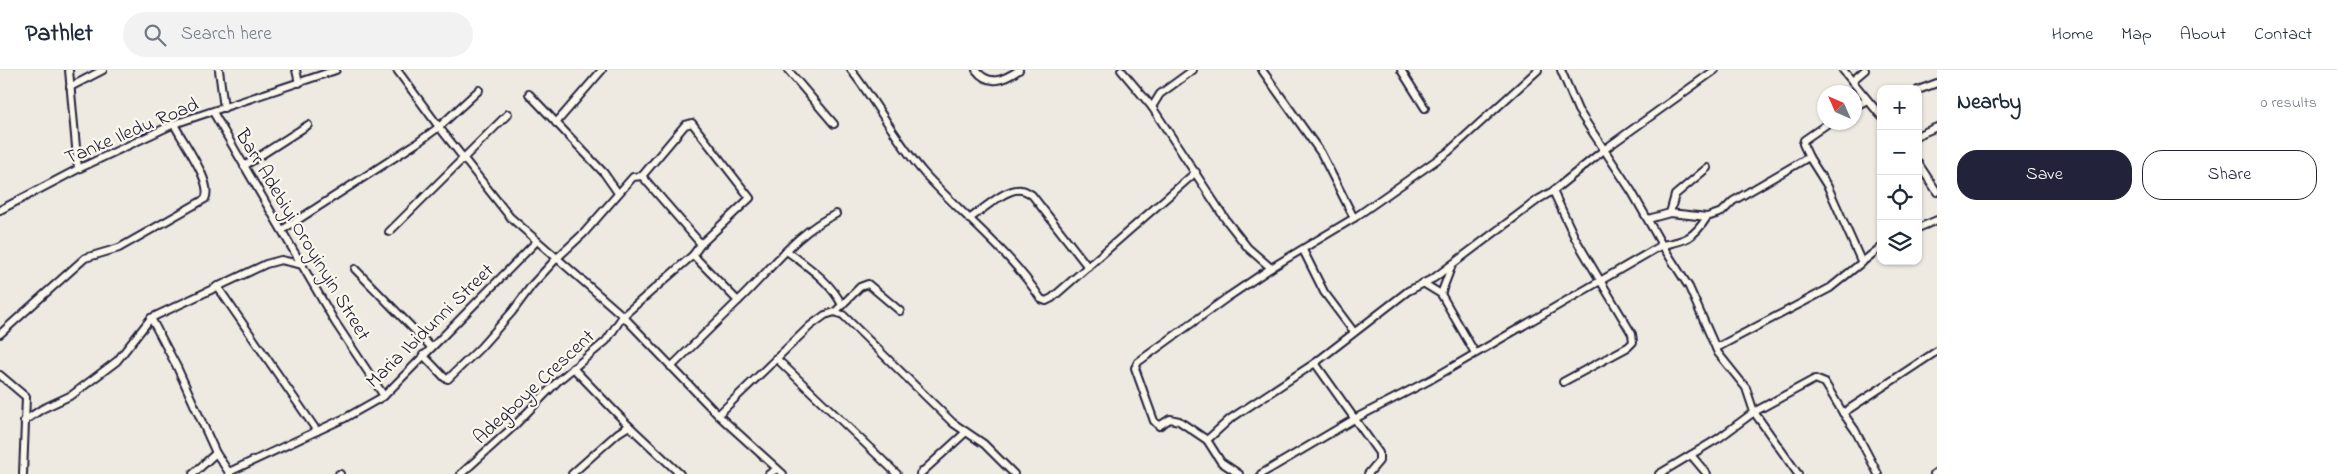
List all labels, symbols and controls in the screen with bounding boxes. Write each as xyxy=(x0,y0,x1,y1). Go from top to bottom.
search box xyxy=(123,12,473,57)
text: Pathlet xyxy=(25,17,93,52)
icon: search xyxy=(141,21,169,49)
text: Search here xyxy=(181,21,272,48)
text: Home xyxy=(2052,22,2093,48)
text: Map xyxy=(2121,22,2152,48)
text: About xyxy=(2180,22,2226,48)
text: Contact xyxy=(2254,22,2312,48)
north arrow xyxy=(1817,85,1862,130)
map controls xyxy=(1877,85,1922,265)
button: + xyxy=(1877,85,1922,130)
text: Nearby xyxy=(1957,88,2021,118)
street label: Tanke Iledu Road xyxy=(61,91,203,174)
text: 0 results xyxy=(2261,91,2317,115)
street label: Barr Adebiyi Oroyinyin Street xyxy=(226,123,377,347)
button: − xyxy=(1877,130,1922,175)
button: Save xyxy=(1957,150,2132,200)
button: Share xyxy=(2142,150,2317,200)
button: locate xyxy=(1877,175,1922,220)
button: layers xyxy=(1877,220,1922,265)
street label: Maria Ibidunni Street xyxy=(360,258,502,396)
street label: Adegboye Crescent xyxy=(467,323,603,453)

